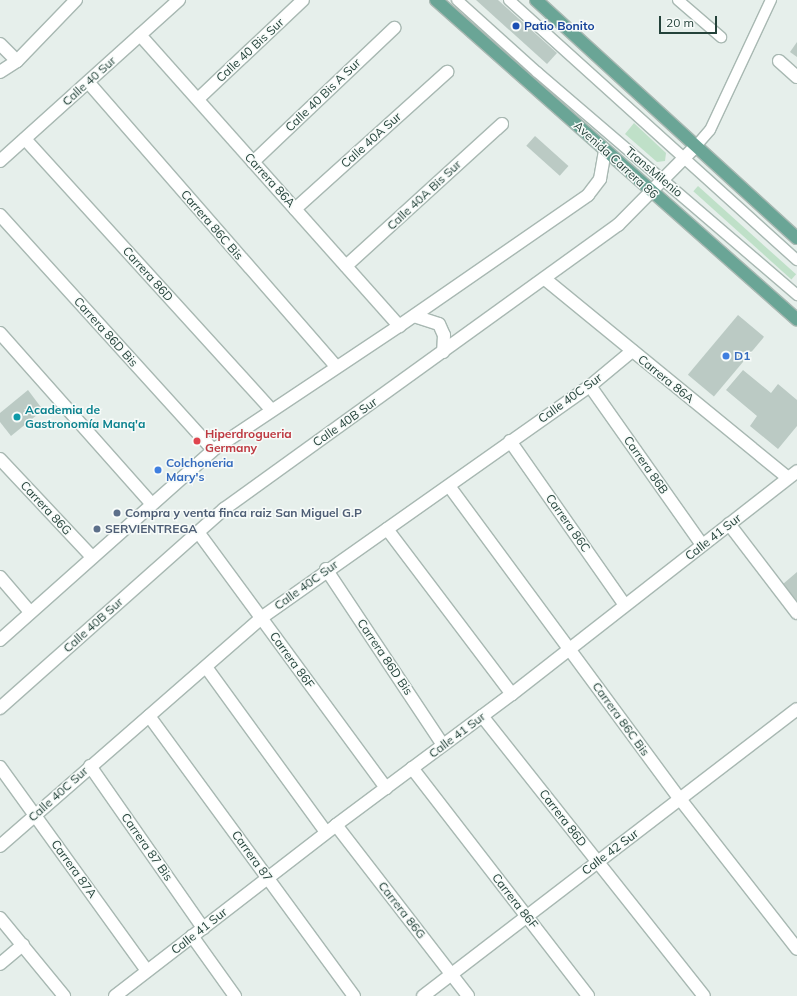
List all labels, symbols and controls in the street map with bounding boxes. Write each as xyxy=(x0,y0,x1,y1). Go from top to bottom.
scale bar xyxy=(661,8,719,34)
street label: Calle 40 Bis Sur xyxy=(213,15,287,85)
text: 20 m xyxy=(666,15,694,30)
place label: Patio Bonito xyxy=(524,19,595,33)
marker: Patio Bonito xyxy=(511,21,521,31)
street label: Calle 40 Sur xyxy=(59,53,119,109)
street label: Calle 40 Bis A Sur xyxy=(282,55,364,135)
street label: Calle 40A Sur xyxy=(338,109,404,171)
street label: Avenida Carrera 86 xyxy=(571,118,661,202)
street label: TransMilenio xyxy=(623,144,685,200)
street label: Carrera 86A xyxy=(242,150,298,210)
street label: Calle 40A Bis Sur xyxy=(384,157,464,233)
street label: Carrera 86C Bis xyxy=(178,187,246,263)
street label: Carrera 86D xyxy=(120,244,176,304)
street label: Carrera 86D Bis xyxy=(71,294,141,370)
place label: D1 xyxy=(734,349,750,363)
marker: D1 xyxy=(721,351,731,361)
street label: Carrera 86A xyxy=(635,352,697,406)
street label: Calle 40C Sur xyxy=(535,370,605,426)
street label: Calle 40B Sur xyxy=(310,395,380,449)
place label: Academia de Gastronomía Manq'a xyxy=(25,403,145,431)
marker: Academia de Gastronomía Manq'a xyxy=(12,412,22,422)
place label: Hiperdrogueria Germany xyxy=(205,427,292,455)
street label: Carrera 86B xyxy=(621,433,671,497)
marker: Hiperdrogueria Germany xyxy=(192,436,202,446)
place label: Colchoneria Mary's xyxy=(166,456,234,484)
marker: Colchoneria Mary's xyxy=(153,465,163,475)
street label: Carrera 86G xyxy=(17,478,75,538)
street label: Carrera 86C xyxy=(543,491,593,555)
place label: Compra y venta finca raiz San Miguel G.P xyxy=(125,506,362,520)
marker: Compra y venta finca raiz San Miguel G.P xyxy=(112,508,122,518)
street label: Calle 41 Sur xyxy=(682,511,744,563)
place label: SERVIENTREGA xyxy=(105,522,197,536)
marker: SERVIENTREGA xyxy=(92,524,102,534)
street label: Calle 40C Sur xyxy=(271,557,341,613)
street label: Calle 40B Sur xyxy=(60,595,126,655)
street label: Carrera 86D Bis xyxy=(354,616,416,698)
street label: Carrera 86F xyxy=(267,629,317,691)
street label: Carrera 86C Bis xyxy=(589,679,653,759)
street label: Calle 41 Sur xyxy=(426,709,488,761)
street label: Calle 40C Sur xyxy=(25,764,91,824)
street label: Carrera 86D xyxy=(536,787,590,849)
street label: Carrera 87 Bis xyxy=(118,810,176,884)
street label: Calle 42 Sur xyxy=(579,826,641,878)
street label: Carrera 87 xyxy=(229,828,275,884)
street label: Carrera 87A xyxy=(48,837,100,901)
street label: Carrera 86F xyxy=(489,871,541,931)
street label: Carrera 86G xyxy=(375,879,429,941)
street label: Calle 41 Sur xyxy=(168,905,230,957)

